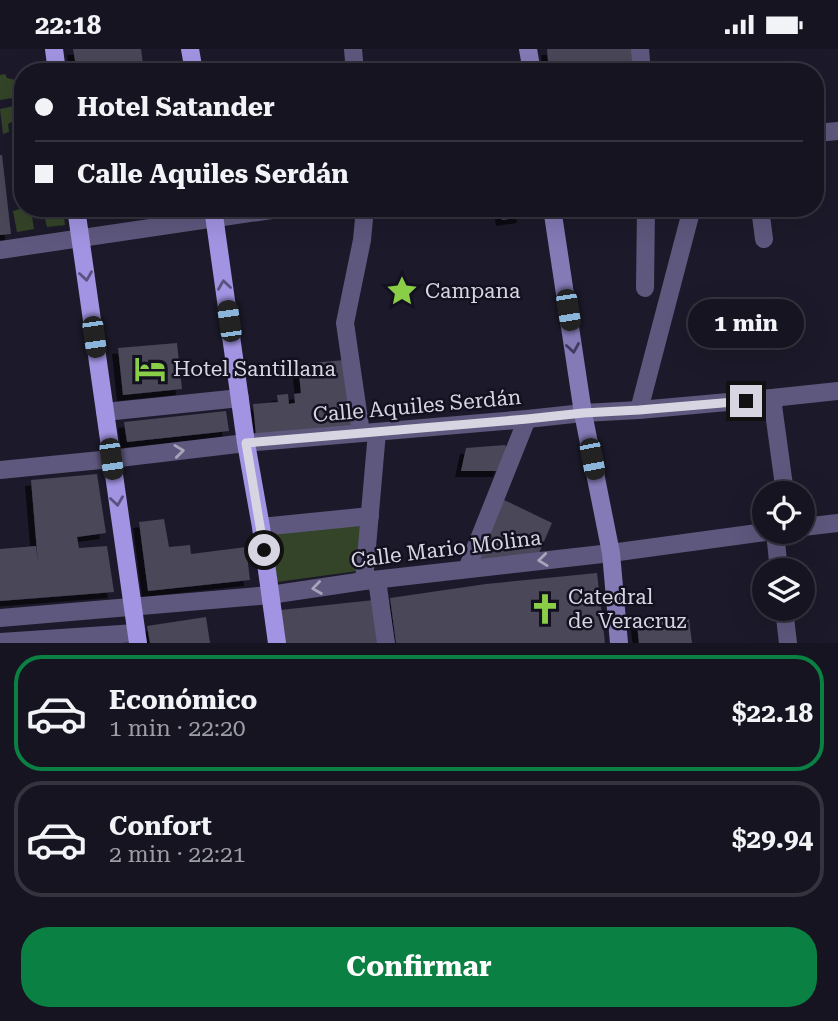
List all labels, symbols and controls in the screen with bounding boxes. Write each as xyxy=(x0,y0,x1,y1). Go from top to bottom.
text: 22:18 xyxy=(35,10,101,40)
text: Hotel Satander xyxy=(77,92,275,122)
text: Calle Aquiles Serdán xyxy=(77,159,349,189)
one-way arrow xyxy=(78,270,93,282)
place icon: Campana xyxy=(385,274,419,308)
one-way arrow xyxy=(217,279,232,291)
place label: Campana xyxy=(425,279,521,303)
car xyxy=(555,288,582,332)
car xyxy=(216,299,243,343)
callout: 1 min xyxy=(688,299,804,349)
text: 1 min xyxy=(714,310,778,337)
car xyxy=(81,315,108,359)
one-way arrow xyxy=(566,343,581,354)
hotel icon: Hotel Santillana xyxy=(133,352,167,386)
place label: Hotel Santillana xyxy=(173,357,336,381)
street label: Calle Aquiles Serdán xyxy=(312,385,523,427)
route end xyxy=(730,385,762,417)
car xyxy=(578,436,607,482)
car xyxy=(98,437,125,481)
one-way arrow xyxy=(173,444,185,459)
map controls xyxy=(752,481,815,621)
button: locate xyxy=(752,481,815,544)
one-way arrow xyxy=(110,495,125,507)
street label: Calle Mario Molina xyxy=(349,525,543,573)
route start xyxy=(248,534,280,566)
one-way arrow xyxy=(537,553,549,568)
button: layers xyxy=(752,558,815,621)
one-way arrow xyxy=(311,580,323,595)
place label: Catedral de Veracruz xyxy=(568,585,686,633)
church icon: Catedral de Veracruz xyxy=(528,592,562,626)
icon: car xyxy=(25,682,88,745)
text: Económico xyxy=(109,685,257,715)
text: $22.18 xyxy=(732,698,813,728)
text: 1 min · 22:20 xyxy=(109,715,246,742)
icon: car xyxy=(25,808,88,871)
text: Confort xyxy=(109,811,212,841)
text: $29.94 xyxy=(732,824,813,854)
text: 2 min · 22:21 xyxy=(109,841,246,868)
button: Confirmar xyxy=(21,927,817,1007)

